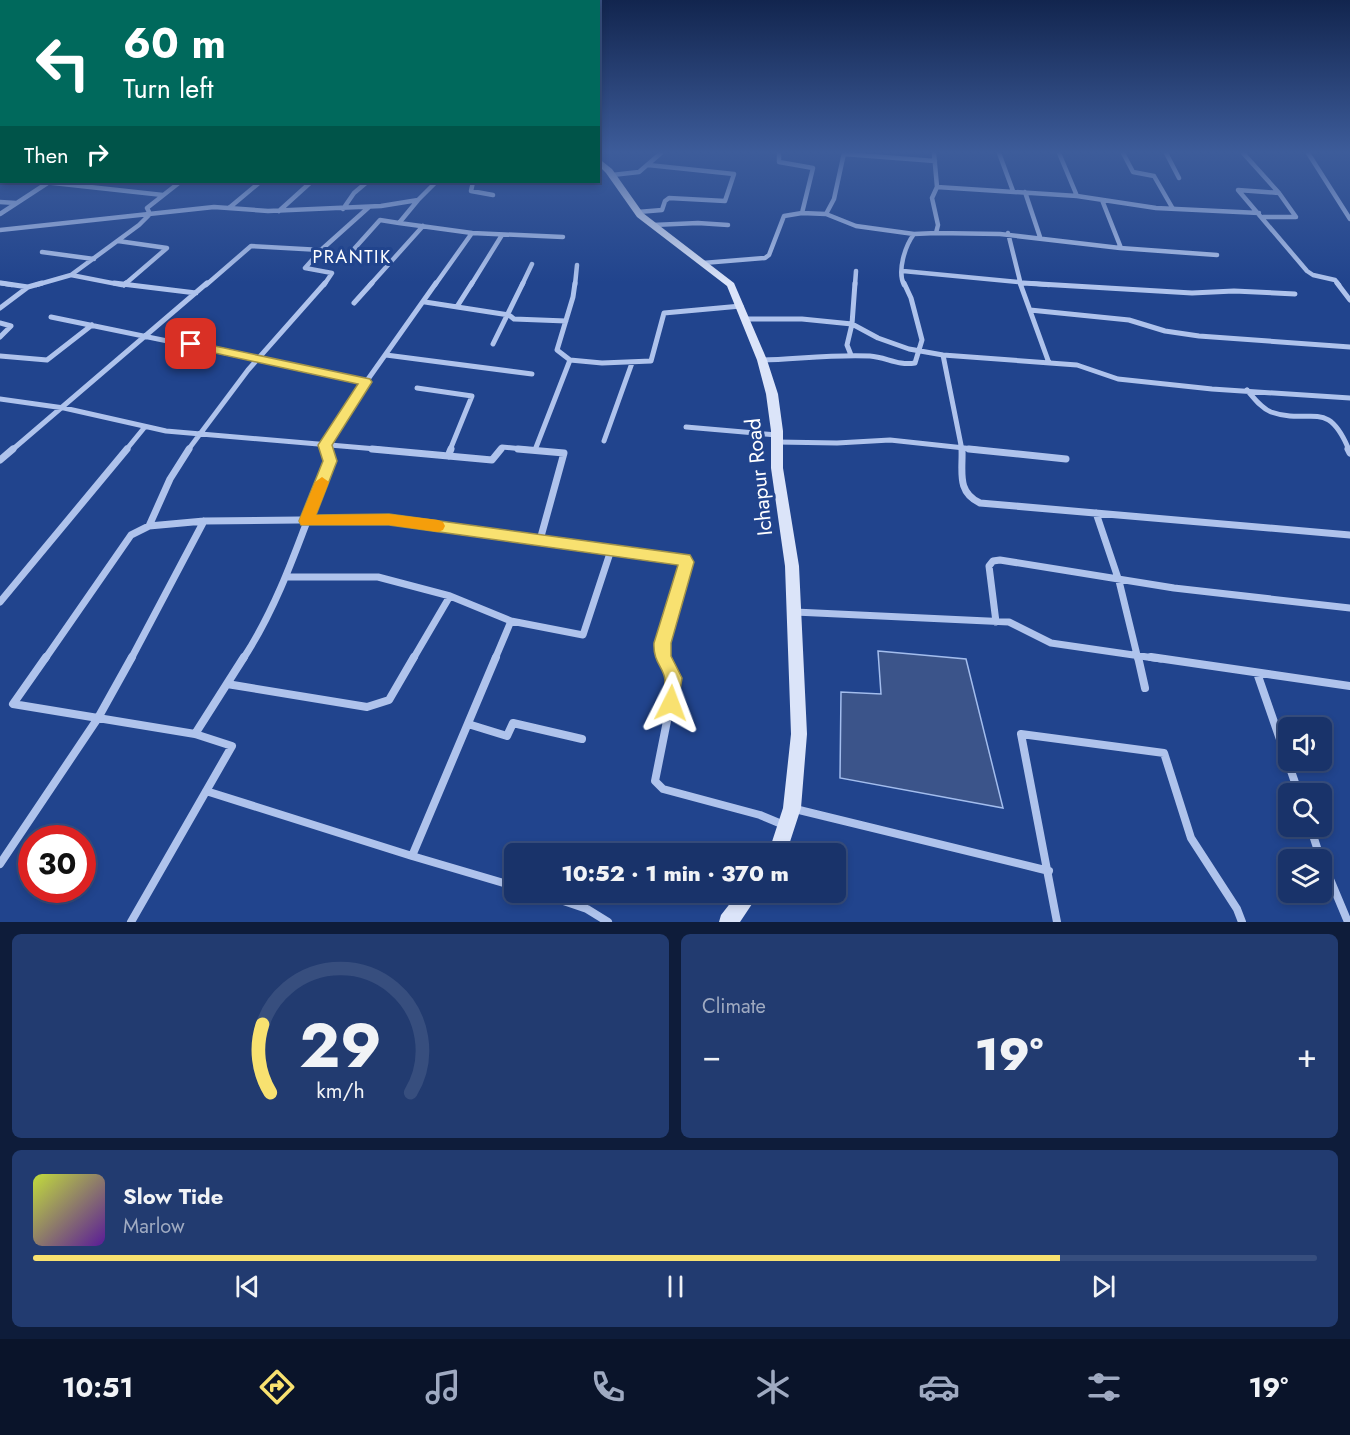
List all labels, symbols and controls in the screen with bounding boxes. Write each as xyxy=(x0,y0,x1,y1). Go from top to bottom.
text: 60 m xyxy=(123,13,226,74)
icon: left xyxy=(24,24,102,102)
text: Turn left xyxy=(123,69,213,108)
icon: right xyxy=(81,138,114,171)
text: Then xyxy=(24,139,69,171)
district label: PRANTIK xyxy=(312,244,392,270)
pin xyxy=(165,318,216,369)
icon: arrive xyxy=(174,327,207,360)
street label: Ichapur Road xyxy=(738,417,780,537)
position arrow xyxy=(639,671,703,735)
map controls xyxy=(1278,717,1332,903)
button: sound xyxy=(1278,717,1332,771)
button: search xyxy=(1278,783,1332,837)
speed limit sign: 30 xyxy=(18,825,96,903)
button: layers xyxy=(1278,849,1332,903)
text: 10:52 · 1 min · 370 m xyxy=(561,857,789,889)
text: Climate xyxy=(702,992,766,1021)
text: 29 xyxy=(299,1000,382,1090)
text: 19° xyxy=(975,1022,1043,1087)
text: − xyxy=(702,1032,721,1079)
text: + xyxy=(1297,1032,1317,1079)
text: km/h xyxy=(316,1075,365,1106)
text: Slow Tide xyxy=(123,1180,223,1212)
text: Marlow xyxy=(123,1212,185,1241)
icon: previous xyxy=(231,1270,264,1303)
icon: pause xyxy=(659,1270,692,1303)
icon: next xyxy=(1087,1270,1120,1303)
icon: directions xyxy=(256,1366,298,1408)
icon: music xyxy=(422,1366,464,1408)
icon: phone xyxy=(587,1366,629,1408)
icon: climate xyxy=(752,1366,794,1408)
icon: car xyxy=(918,1366,960,1408)
icon: filters xyxy=(1083,1366,1125,1408)
text: 10:51 xyxy=(62,1368,133,1407)
text: 19° xyxy=(1248,1368,1288,1407)

